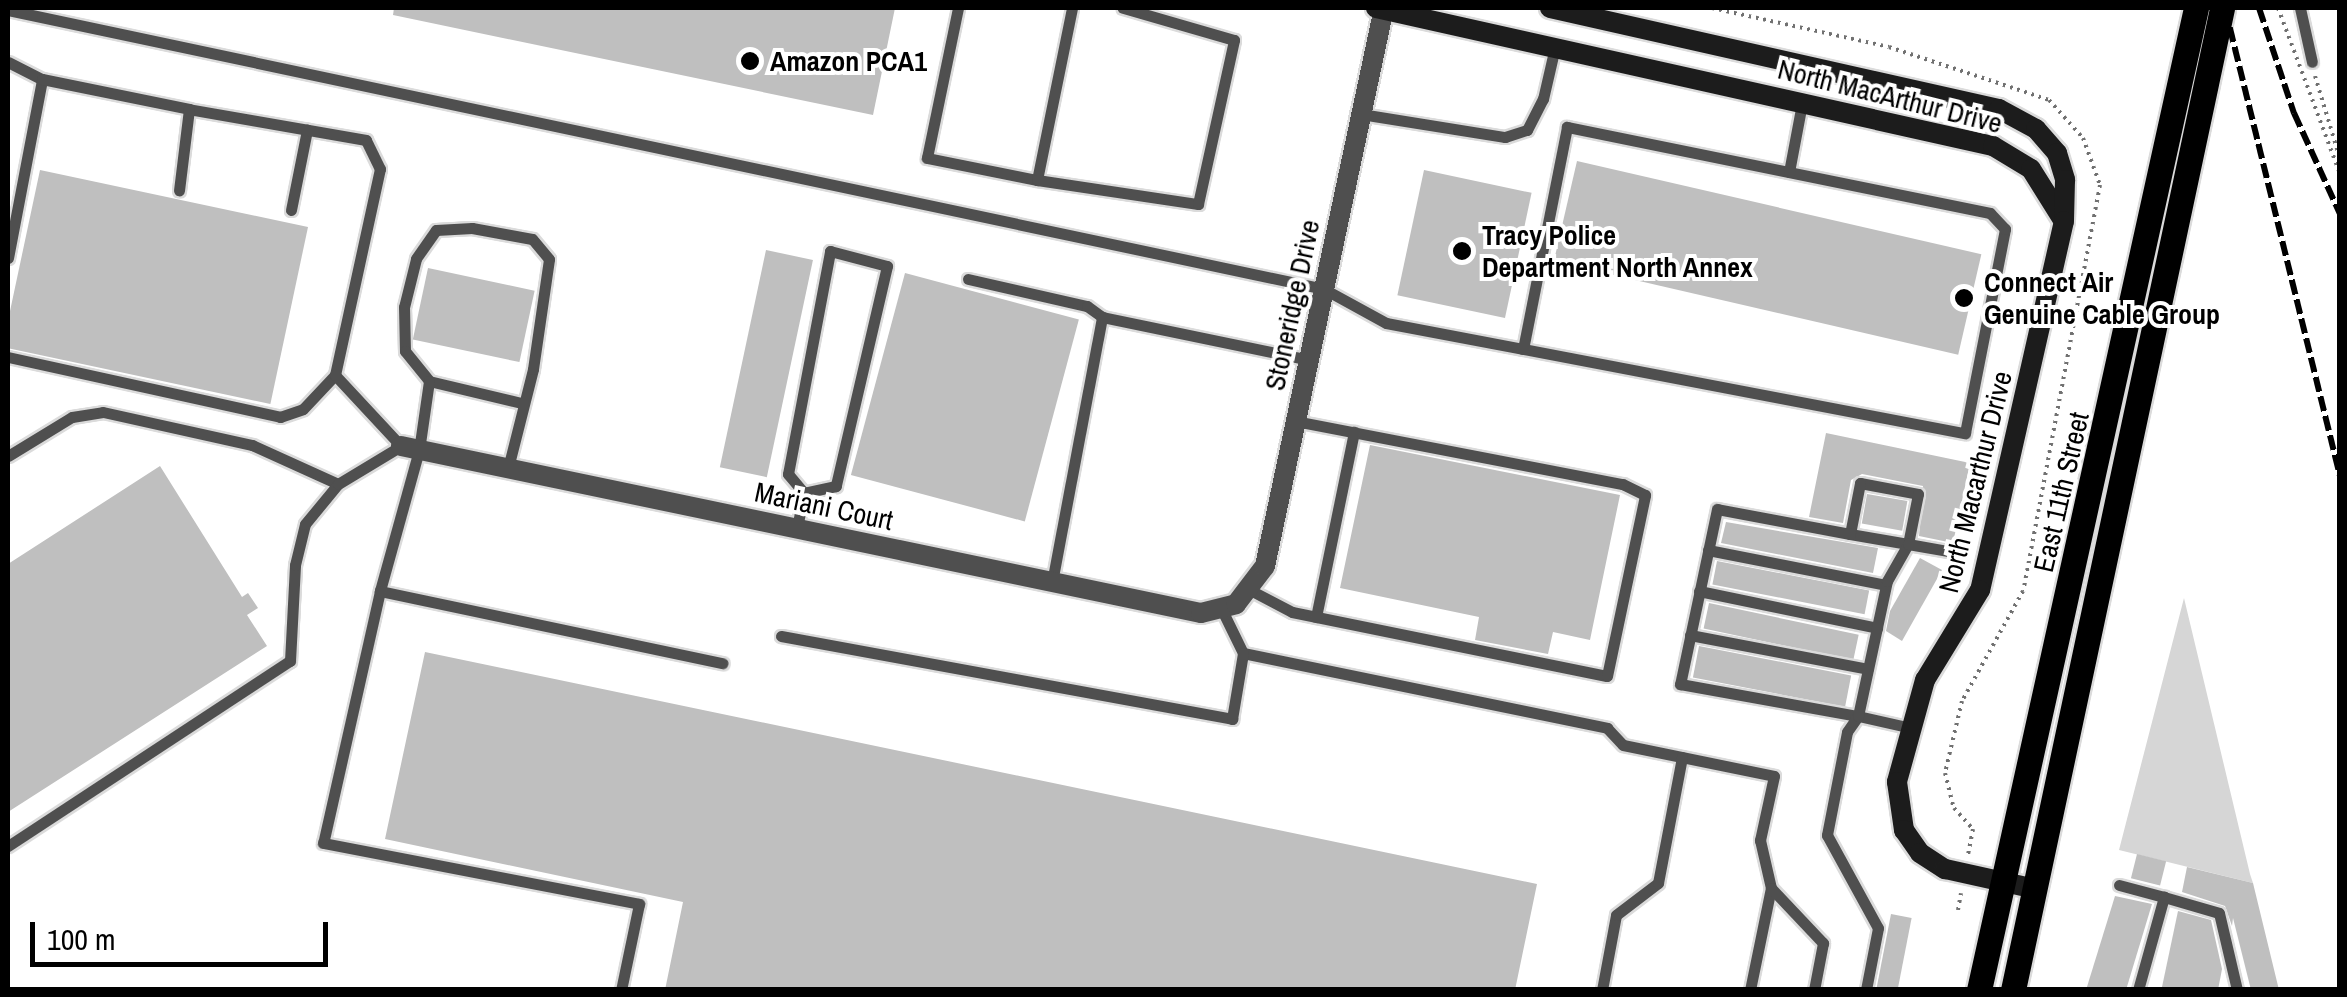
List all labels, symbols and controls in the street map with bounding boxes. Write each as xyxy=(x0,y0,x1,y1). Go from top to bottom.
place label: Amazon PCA1 xyxy=(770,44,927,78)
marker: Amazon PCA1 xyxy=(739,50,761,72)
street label: North MacArthur Drive xyxy=(1775,52,2005,140)
street label: Stoneridge Drive xyxy=(1258,217,1326,393)
place label: Tracy Police Department North Annex xyxy=(1482,218,1754,284)
marker: Tracy Police Department North Annex xyxy=(1451,240,1473,262)
place label: Connect Air Genuine Cable Group xyxy=(1984,265,2220,331)
marker: Connect Air Genuine Cable Group xyxy=(1953,287,1975,309)
street label: North Macarthur Drive xyxy=(1931,368,2019,596)
street label: East 11th Street xyxy=(2026,409,2096,575)
street label: Mariani Court xyxy=(752,475,896,537)
scale bar xyxy=(35,902,332,964)
text: 100 m xyxy=(47,919,115,959)

